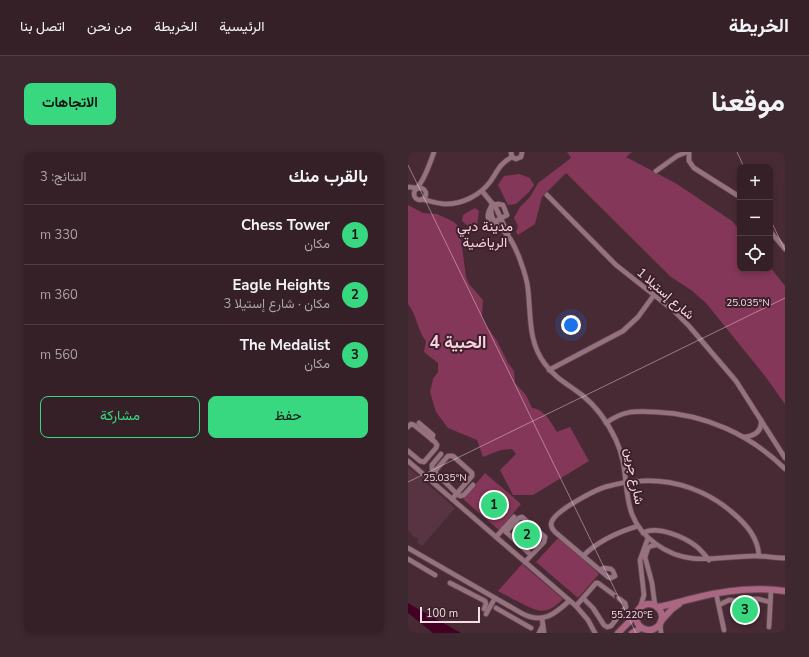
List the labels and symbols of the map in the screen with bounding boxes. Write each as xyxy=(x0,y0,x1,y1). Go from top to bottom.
district label: مدينة دبي الرياضية xyxy=(457,217,513,252)
street label: شارع إستيلا 1 xyxy=(633,264,698,324)
text: 25.035°N xyxy=(726,296,770,310)
your location xyxy=(561,315,581,335)
district label: الحبية 4 xyxy=(429,331,487,354)
street label: شارع جرين xyxy=(620,446,648,506)
text: 25.035°N xyxy=(423,471,467,485)
pin: 1 xyxy=(481,490,507,520)
pin: 2 xyxy=(514,520,540,550)
one-way arrow xyxy=(614,595,621,602)
pin: 3 xyxy=(732,595,758,625)
scale bar xyxy=(420,605,480,624)
text: 55.220°E xyxy=(611,608,653,622)

